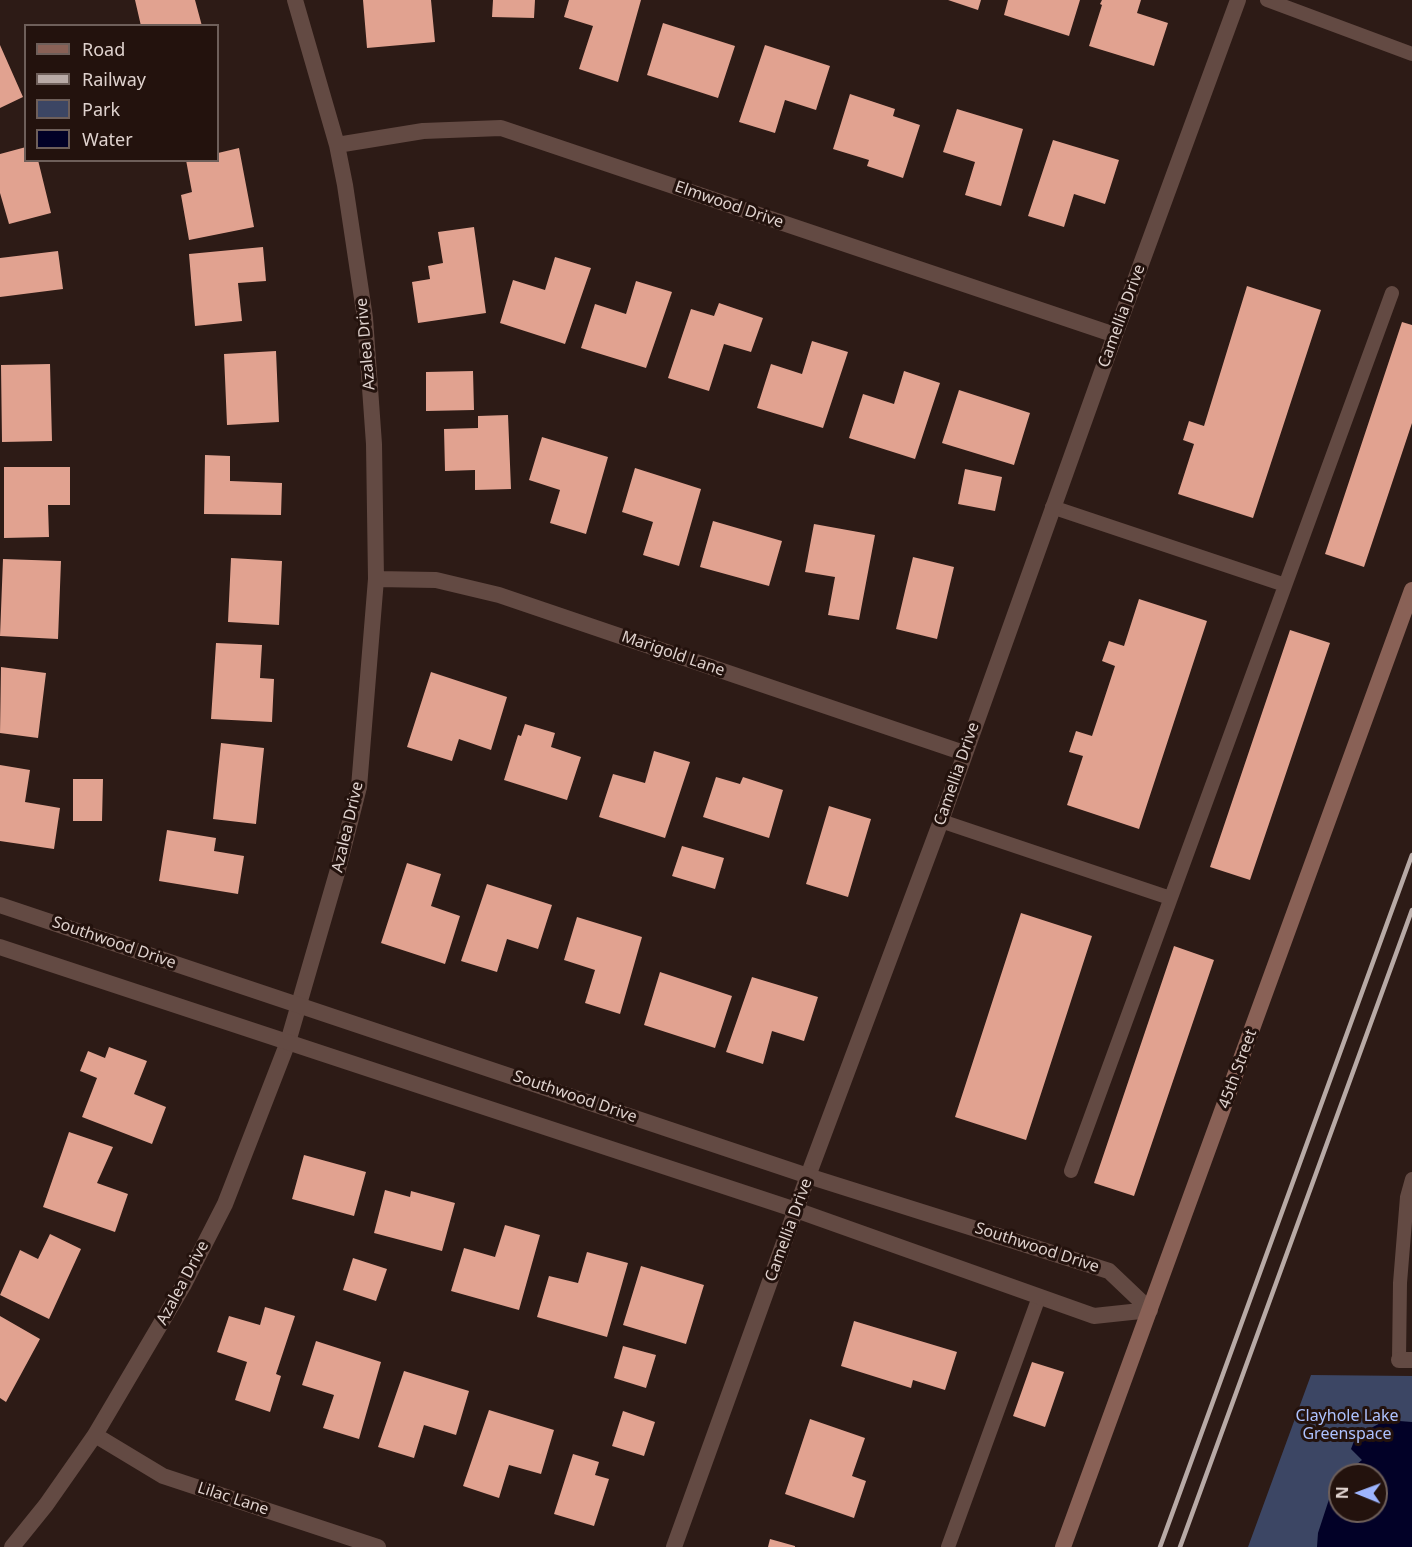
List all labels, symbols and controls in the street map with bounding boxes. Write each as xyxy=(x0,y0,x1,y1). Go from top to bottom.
legend xyxy=(24,24,219,162)
text: Road xyxy=(82,37,125,61)
text: Railway xyxy=(82,67,146,91)
text: Park xyxy=(82,97,120,121)
text: Water xyxy=(82,127,133,151)
street label: Elmwood Drive xyxy=(672,177,786,233)
street label: Camellia Drive xyxy=(1094,262,1150,370)
street label: Azalea Drive xyxy=(352,297,380,391)
street label: Marigold Lane xyxy=(619,627,727,681)
street label: Camellia Drive xyxy=(930,720,984,828)
street label: Azalea Drive xyxy=(328,780,368,874)
street label: Southwood Drive xyxy=(50,913,178,973)
street label: 45th Street xyxy=(1215,1027,1261,1111)
street label: Southwood Drive xyxy=(511,1067,639,1127)
street label: Camellia Drive xyxy=(761,1176,817,1284)
street label: Southwood Drive xyxy=(972,1219,1102,1277)
street label: Azalea Drive xyxy=(153,1238,213,1328)
park label: Clayhole Lake Greenspace xyxy=(1295,1406,1399,1444)
north arrow xyxy=(1328,1463,1388,1523)
street label: Lilac Lane xyxy=(195,1478,271,1520)
text: N xyxy=(1331,1486,1353,1499)

